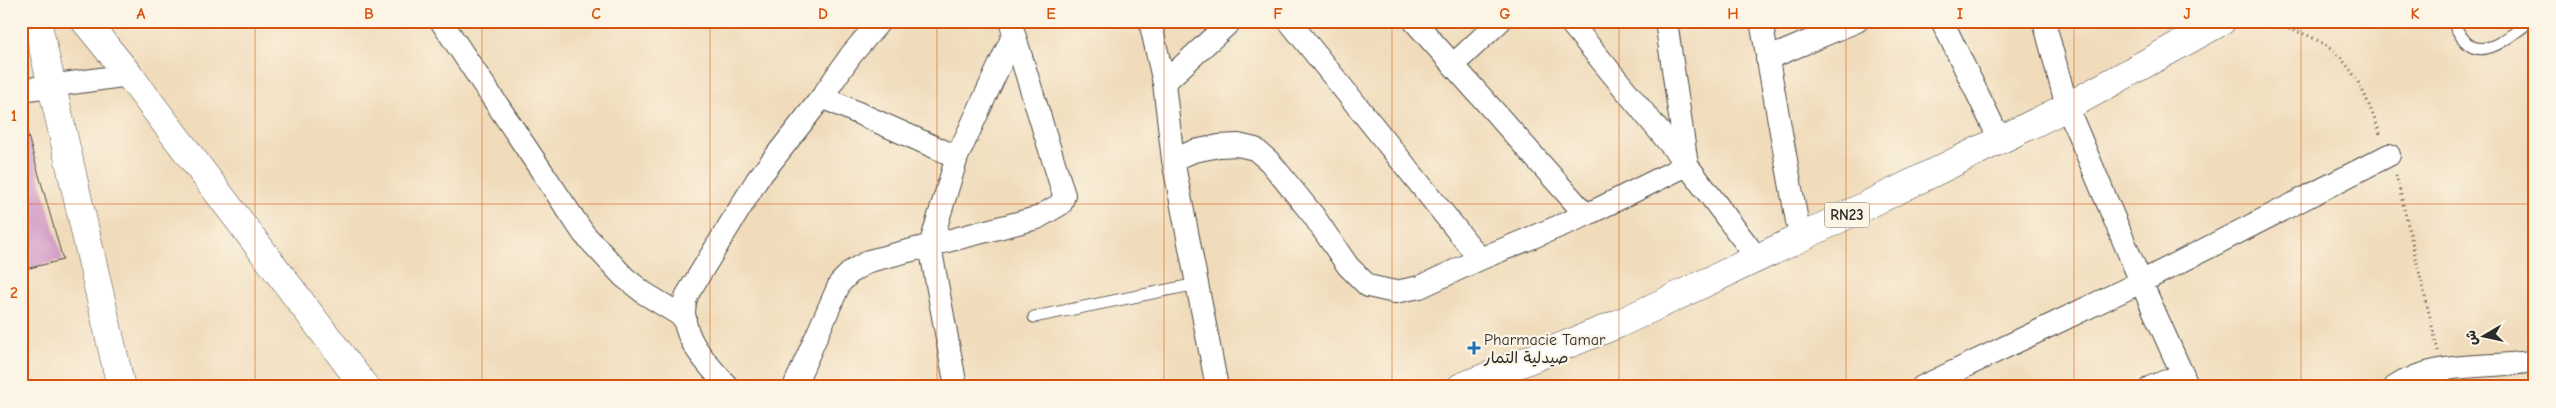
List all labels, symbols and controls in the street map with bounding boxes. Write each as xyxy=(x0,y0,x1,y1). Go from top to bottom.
text: A xyxy=(137,5,146,23)
text: B xyxy=(364,5,374,23)
text: C xyxy=(591,5,601,23)
text: D xyxy=(818,5,828,23)
text: E xyxy=(1046,5,1056,23)
text: F xyxy=(1273,5,1283,23)
text: G xyxy=(1499,5,1511,23)
text: H xyxy=(1727,5,1739,23)
text: I xyxy=(1957,5,1963,23)
text: J xyxy=(2183,5,2191,23)
text: K xyxy=(2410,5,2420,23)
text: 1 xyxy=(11,107,17,125)
road number: RN23 xyxy=(1824,202,1870,228)
text: 2 xyxy=(10,284,18,302)
north arrow xyxy=(2458,310,2508,360)
text: ش xyxy=(2462,329,2481,347)
place label: Pharmacie Tamar صيدلية التمار xyxy=(1483,331,1606,367)
marker: Pharmacie Tamar صيدلية التمار xyxy=(1468,342,1480,354)

